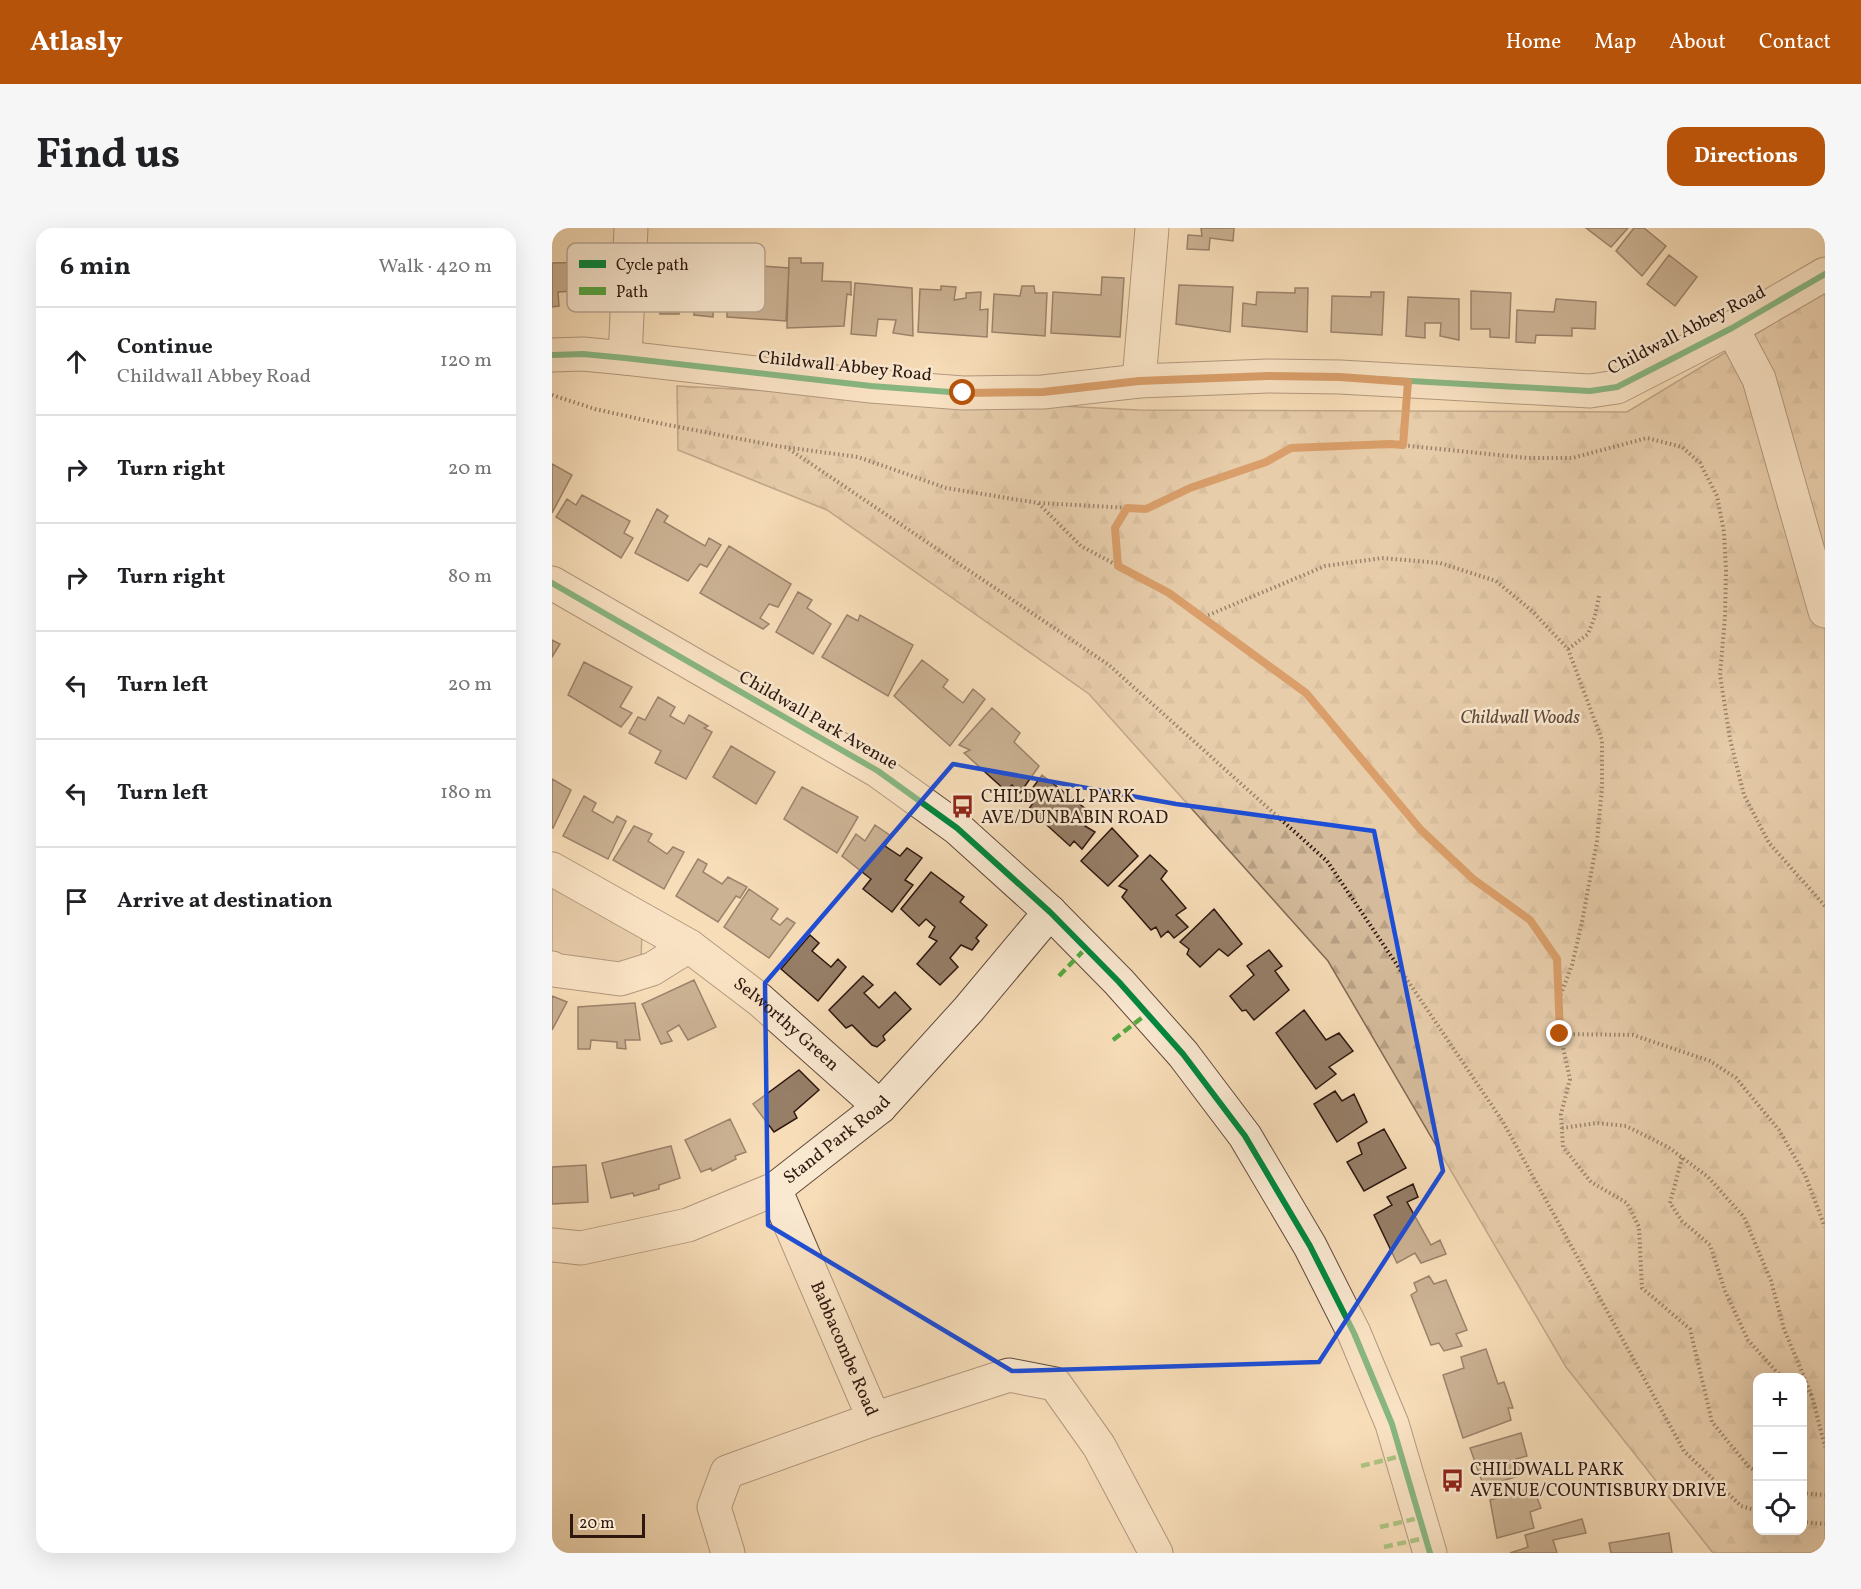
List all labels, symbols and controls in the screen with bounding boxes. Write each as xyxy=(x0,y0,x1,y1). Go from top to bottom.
text: Atlasly xyxy=(30,23,123,62)
text: Home xyxy=(1506,28,1561,57)
text: Map xyxy=(1594,28,1636,57)
text: About xyxy=(1669,28,1726,57)
text: Contact xyxy=(1759,28,1831,57)
text: Find us xyxy=(36,127,180,186)
button: Directions xyxy=(1667,127,1825,186)
legend xyxy=(567,243,765,312)
text: 6 min xyxy=(60,249,131,285)
text: Walk · 420 m xyxy=(378,253,492,281)
text: Cycle path xyxy=(616,255,689,277)
street label: Childwall Abbey Road xyxy=(1604,280,1770,382)
text: Path xyxy=(616,282,648,304)
text: Continue xyxy=(117,332,213,363)
icon: ahead xyxy=(60,345,93,378)
street label: Childwall Abbey Road xyxy=(757,345,933,389)
text: 120 m xyxy=(440,347,492,375)
text: Childwall Abbey Road xyxy=(117,363,311,391)
route start xyxy=(949,379,975,405)
icon: right xyxy=(60,453,93,486)
text: Turn right xyxy=(117,454,225,485)
text: 20 m xyxy=(448,455,492,483)
icon: right xyxy=(60,561,93,594)
text: Turn right xyxy=(117,562,225,593)
text: 80 m xyxy=(448,563,492,591)
street label: Childwall Park Avenue xyxy=(734,665,902,777)
icon: left xyxy=(60,669,93,702)
text: Turn left xyxy=(117,670,208,701)
text: 20 m xyxy=(448,671,492,699)
park label: Childwall Woods xyxy=(1460,706,1580,731)
icon: left xyxy=(60,777,93,810)
text: Turn left xyxy=(117,778,208,809)
text: 180 m xyxy=(440,779,492,807)
place label: CHILDWALL PARK AVE/DUNBABIN ROAD xyxy=(981,785,1168,831)
bus stop icon: CHILDWALL PARK AVE/DUNBABIN ROAD xyxy=(950,794,976,820)
icon: arrive xyxy=(60,885,93,918)
text: Arrive at destination xyxy=(117,886,333,917)
street label: Selworthy Green xyxy=(728,972,845,1077)
route end xyxy=(1546,1020,1572,1046)
street label: Stand Park Road xyxy=(778,1090,897,1190)
street label: Babbacombe Road xyxy=(804,1277,884,1420)
map controls xyxy=(1753,1373,1807,1535)
button: + xyxy=(1753,1373,1807,1427)
button: − xyxy=(1753,1427,1807,1481)
place label: CHILDWALL PARK AVENUE/COUNTISBURY DRIVE xyxy=(1470,1458,1727,1504)
bus stop icon: CHILDWALL PARK AVENUE/COUNTISBURY DRIVE xyxy=(1439,1467,1465,1493)
button: locate xyxy=(1753,1481,1807,1535)
scale bar xyxy=(570,1511,645,1538)
text: 20 m xyxy=(579,1513,614,1535)

